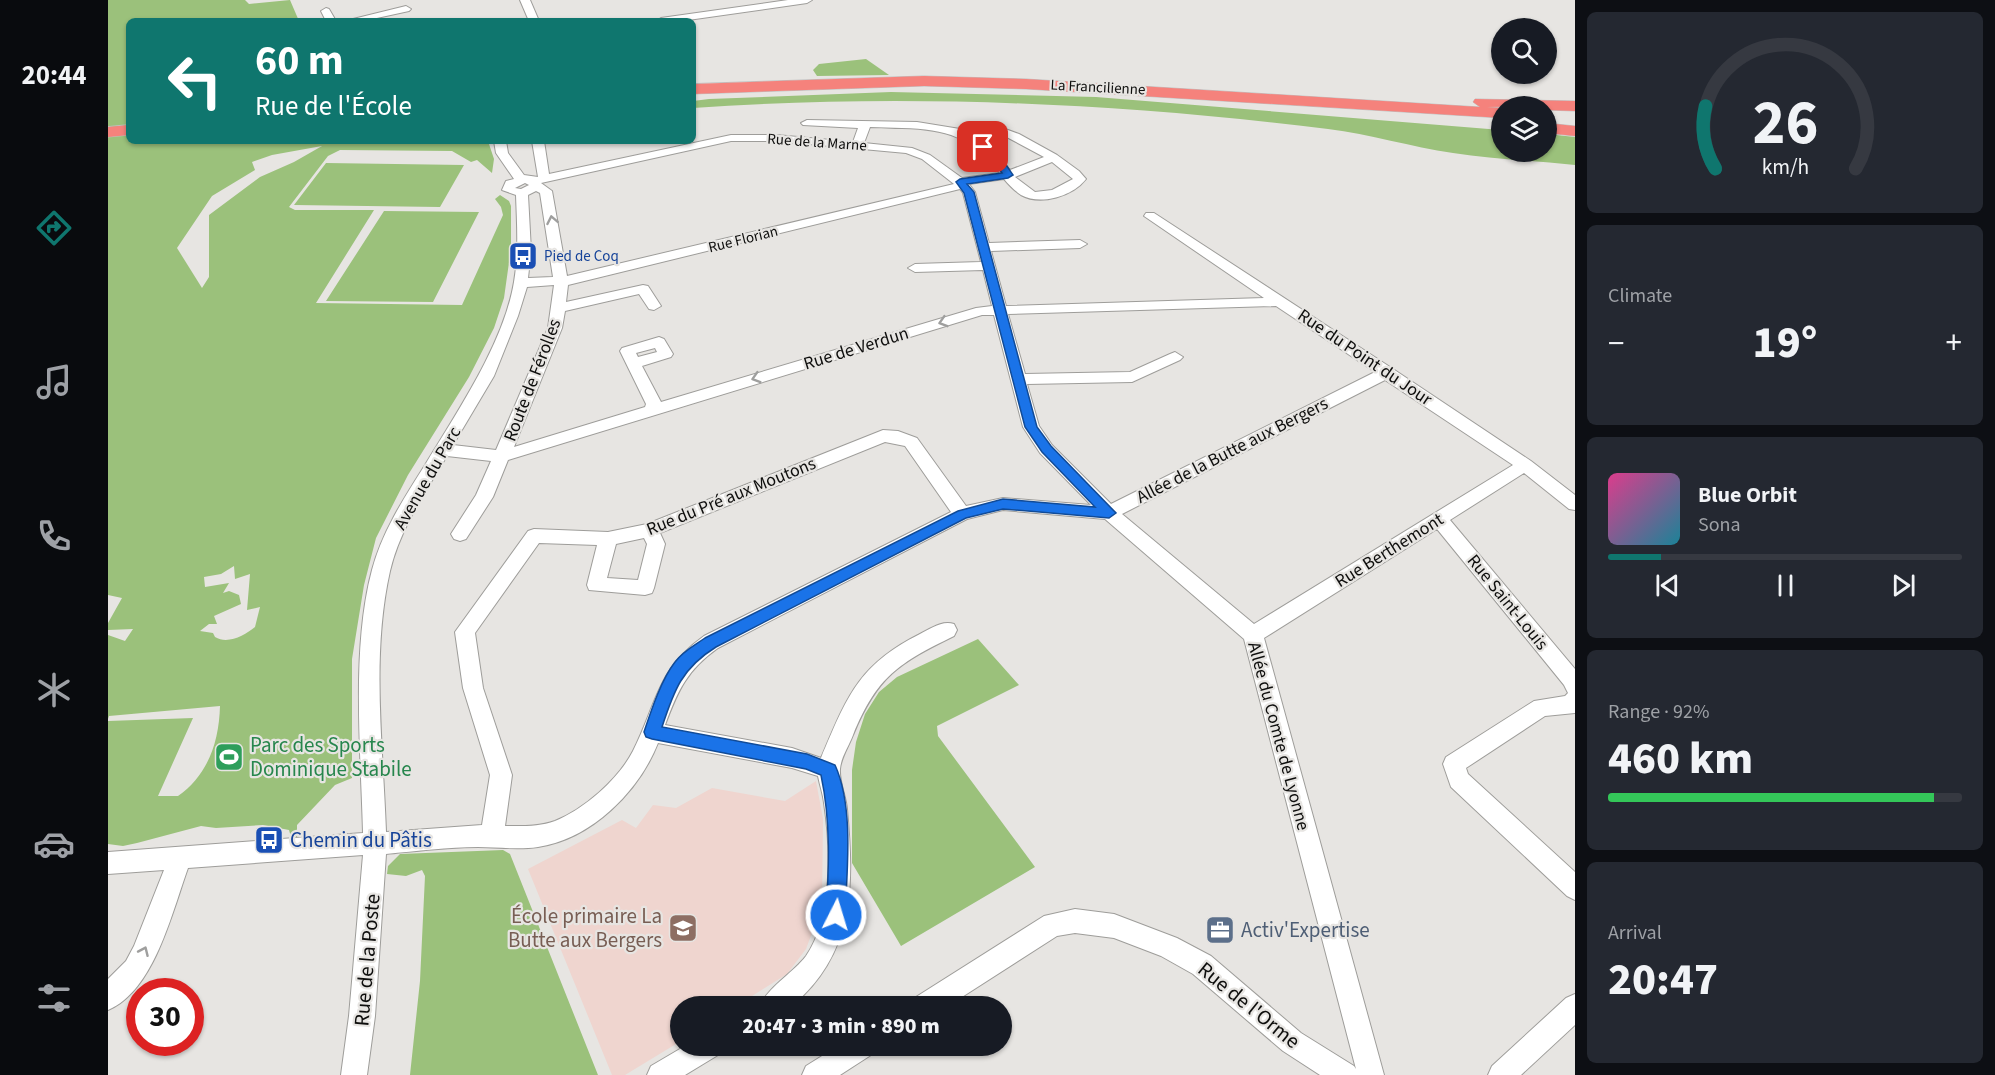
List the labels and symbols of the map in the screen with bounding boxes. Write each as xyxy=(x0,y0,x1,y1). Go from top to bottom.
street label: La Francilienne xyxy=(1050,75,1146,100)
pin xyxy=(957,121,1008,172)
street label: Rue de la Marne xyxy=(767,129,867,156)
one-way arrow xyxy=(546,216,559,226)
street label: Rue Florian xyxy=(706,221,780,258)
bus stop icon: Pied de Coq xyxy=(507,240,539,272)
place label: Pied de Coq xyxy=(544,246,619,267)
street label: Rue du Point du Jour xyxy=(1293,303,1438,412)
street label: Route de Férolles xyxy=(498,315,567,445)
one-way arrow xyxy=(938,315,949,327)
street label: Rue de Verdun xyxy=(801,321,912,376)
one-way arrow xyxy=(751,371,762,383)
street label: Allée de la Butte aux Bergers xyxy=(1132,391,1332,510)
street label: Avenue du Parc xyxy=(388,422,467,534)
street label: Rue du Pré aux Moutons xyxy=(643,451,820,542)
street label: Rue Berthemont xyxy=(1330,507,1448,594)
street label: Rue Saint-Louis xyxy=(1461,549,1554,656)
street label: Allée du Comte de Lyonne xyxy=(1241,639,1316,833)
place label: Parc des Sports Dominique Stabile xyxy=(250,730,412,784)
sports icon: Parc des Sports Dominique Stabile xyxy=(213,741,245,773)
bus stop icon: Chemin du Pâtis xyxy=(253,824,285,856)
place label: Chemin du Pâtis xyxy=(290,825,432,855)
position arrow xyxy=(804,883,868,947)
street label: Rue de la Poste xyxy=(346,893,388,1027)
place label: École primaire La Butte aux Bergers xyxy=(508,901,662,955)
school or university icon: École primaire La Butte aux Bergers xyxy=(667,912,699,944)
office icon: Activ'Expertise xyxy=(1204,914,1236,946)
place label: Activ'Expertise xyxy=(1241,915,1370,945)
one-way arrow xyxy=(137,947,149,958)
street label: Rue de l'Orme xyxy=(1191,954,1307,1056)
speed limit sign: 30 xyxy=(126,978,204,1056)

